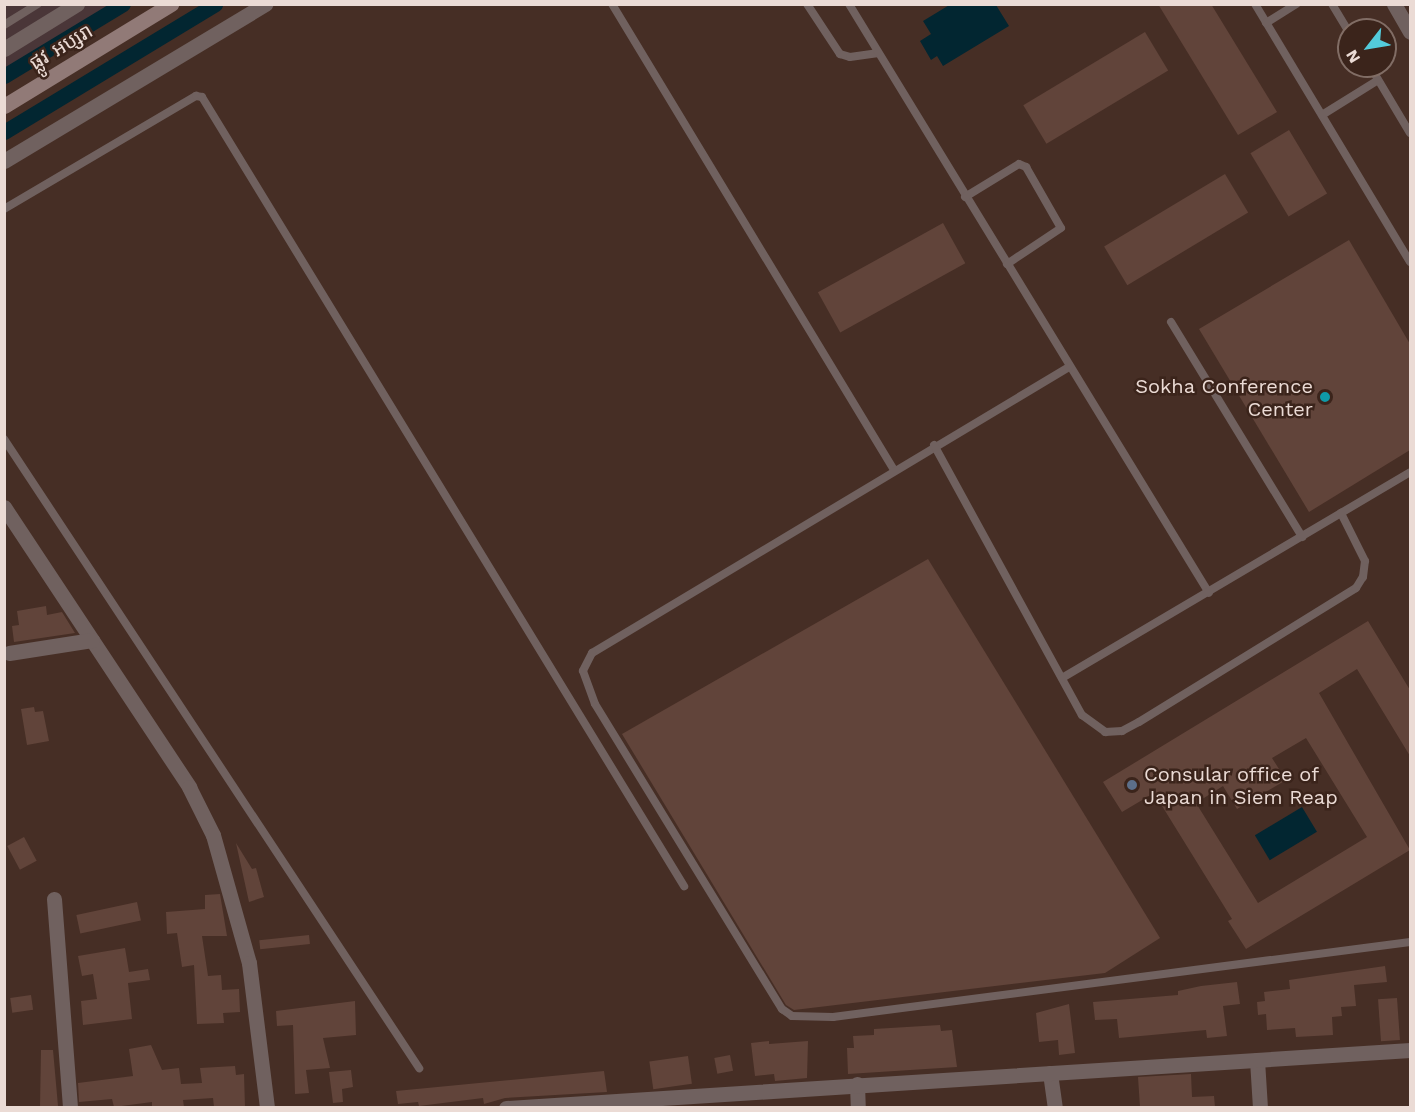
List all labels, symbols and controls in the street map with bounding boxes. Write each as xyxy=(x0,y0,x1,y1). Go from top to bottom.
north arrow xyxy=(1337,18,1397,78)
street label: ផ្លូវ អប្សរា xyxy=(25,19,97,75)
text: N xyxy=(1342,47,1364,66)
place label: Sokha Conference Center xyxy=(1135,374,1313,421)
marker: Sokha Conference Center xyxy=(1318,390,1332,404)
place label: Consular office of Japan in Siem Reap xyxy=(1144,762,1338,809)
marker: Consular office of Japan in Siem Reap xyxy=(1125,778,1139,792)

